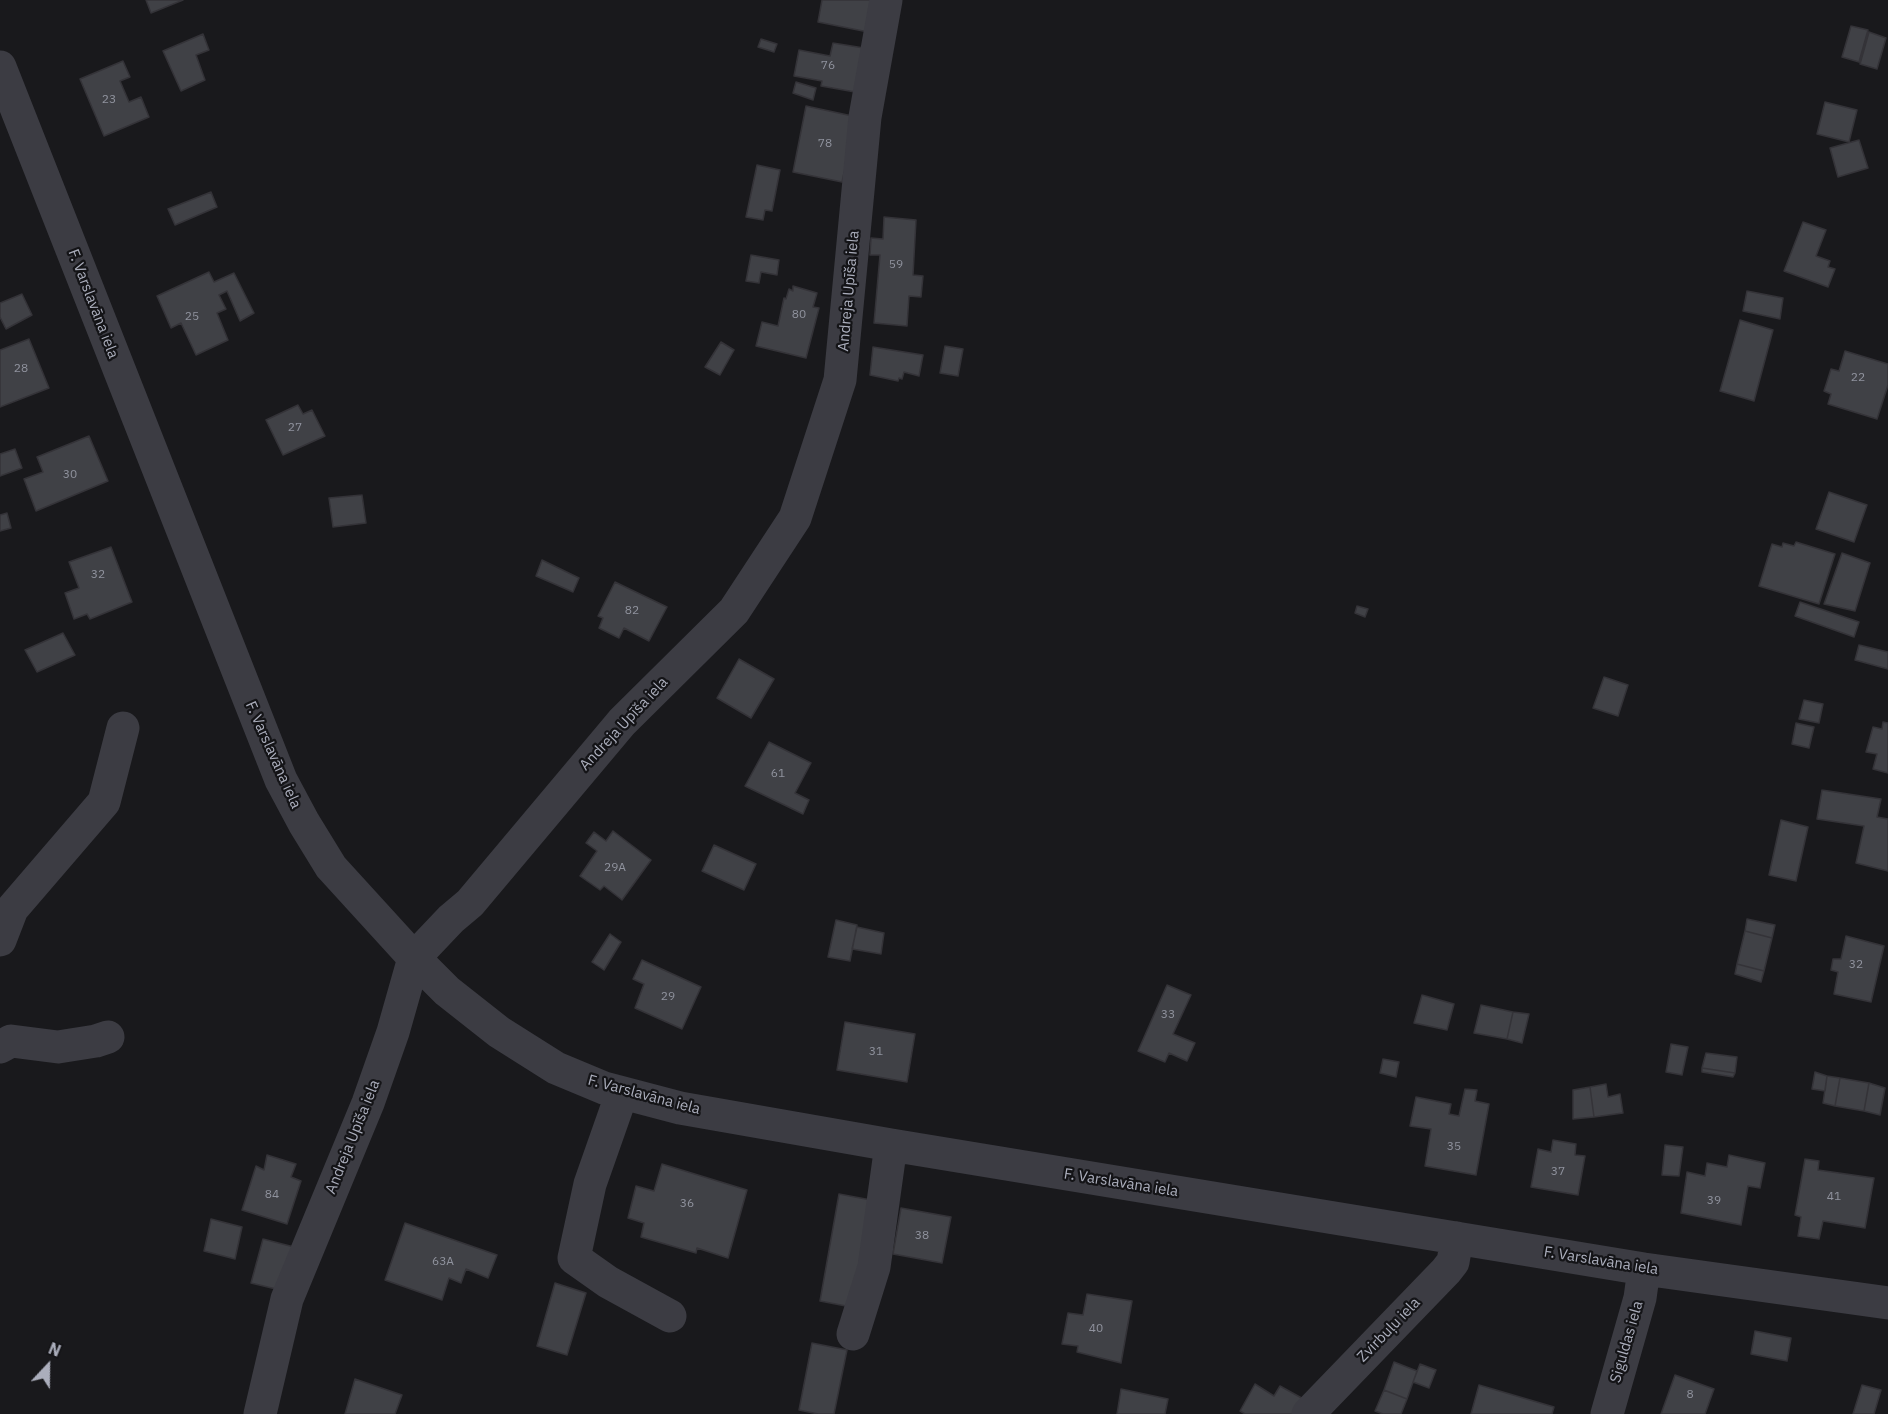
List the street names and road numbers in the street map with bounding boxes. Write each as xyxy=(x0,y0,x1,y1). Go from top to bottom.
street label: Andreja Upīša iela xyxy=(835,230,863,352)
street label: F. Varslavāna iela xyxy=(64,247,122,361)
street label: Andreja Upīša iela xyxy=(576,673,672,775)
street label: F. Varslavāna iela xyxy=(241,698,305,812)
street label: F. Varslavāna iela xyxy=(586,1071,702,1119)
street label: Andreja Upīša iela xyxy=(322,1077,384,1197)
street label: F. Varslavāna iela xyxy=(1062,1165,1180,1201)
street label: F. Varslavāna iela xyxy=(1542,1243,1660,1279)
street label: Zvirbuļu iela xyxy=(1354,1294,1424,1366)
street label: Siguldas iela xyxy=(1607,1299,1647,1385)

